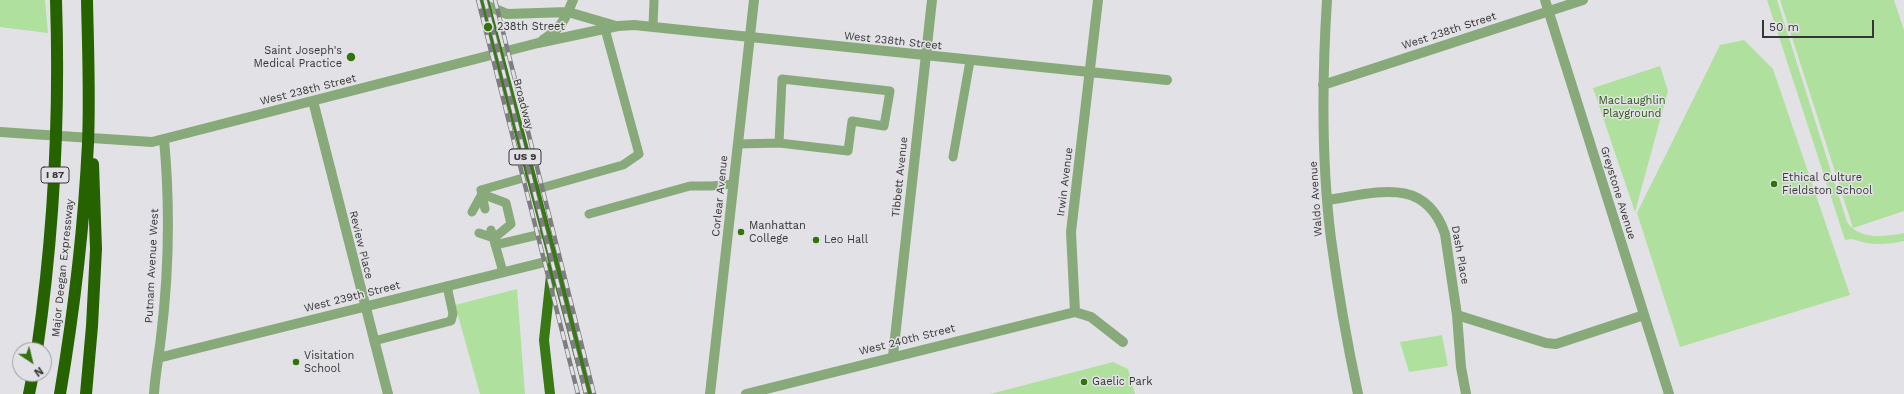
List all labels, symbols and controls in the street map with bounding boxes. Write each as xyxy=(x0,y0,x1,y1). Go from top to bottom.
street label: West 238th Street xyxy=(1400,9,1498,53)
scale bar xyxy=(1764,12,1876,38)
place label: 238th Street xyxy=(497,20,565,34)
text: 50 m xyxy=(1769,20,1799,34)
marker: 238th Street xyxy=(482,21,494,33)
street label: West 238th Street xyxy=(843,29,943,53)
place label: Saint Joseph's Medical Practice xyxy=(254,44,342,70)
marker: Saint Joseph's Medical Practice xyxy=(345,51,357,63)
street label: West 238th Street xyxy=(259,72,357,108)
street label: Broadway xyxy=(510,77,536,131)
park label: MacLaughlin Playground xyxy=(1598,94,1666,120)
street label: Tibbett Avenue xyxy=(889,136,911,218)
street label: Greystone Avenue xyxy=(1598,145,1638,241)
street label: Irwin Avenue xyxy=(1054,147,1076,217)
road number: US 9 xyxy=(509,149,541,165)
street label: Corlear Avenue xyxy=(709,155,731,237)
street label: Waldo Avenue xyxy=(1307,161,1325,237)
road number: I 87 xyxy=(41,167,69,183)
place label: Ethical Culture Fieldston School xyxy=(1782,171,1872,197)
marker: Ethical Culture Fieldston School xyxy=(1769,179,1779,189)
street label: Major Deegan Expressway xyxy=(49,198,77,338)
street label: Putnam Avenue West xyxy=(142,208,162,324)
street label: Review Place xyxy=(346,209,376,281)
place label: Manhattan College xyxy=(749,219,806,245)
street label: Dash Place xyxy=(1448,225,1472,285)
marker: Manhattan College xyxy=(736,227,746,237)
place label: Leo Hall xyxy=(824,233,868,247)
marker: Leo Hall xyxy=(811,235,821,245)
street label: West 239th Street xyxy=(303,279,401,315)
street label: West 240th Street xyxy=(858,322,956,358)
north arrow xyxy=(12,342,52,382)
place label: Visitation School xyxy=(304,349,354,375)
marker: Visitation School xyxy=(291,357,301,367)
text: N xyxy=(32,364,46,379)
place label: Gaelic Park xyxy=(1092,375,1152,389)
marker: Gaelic Park xyxy=(1079,377,1089,387)

